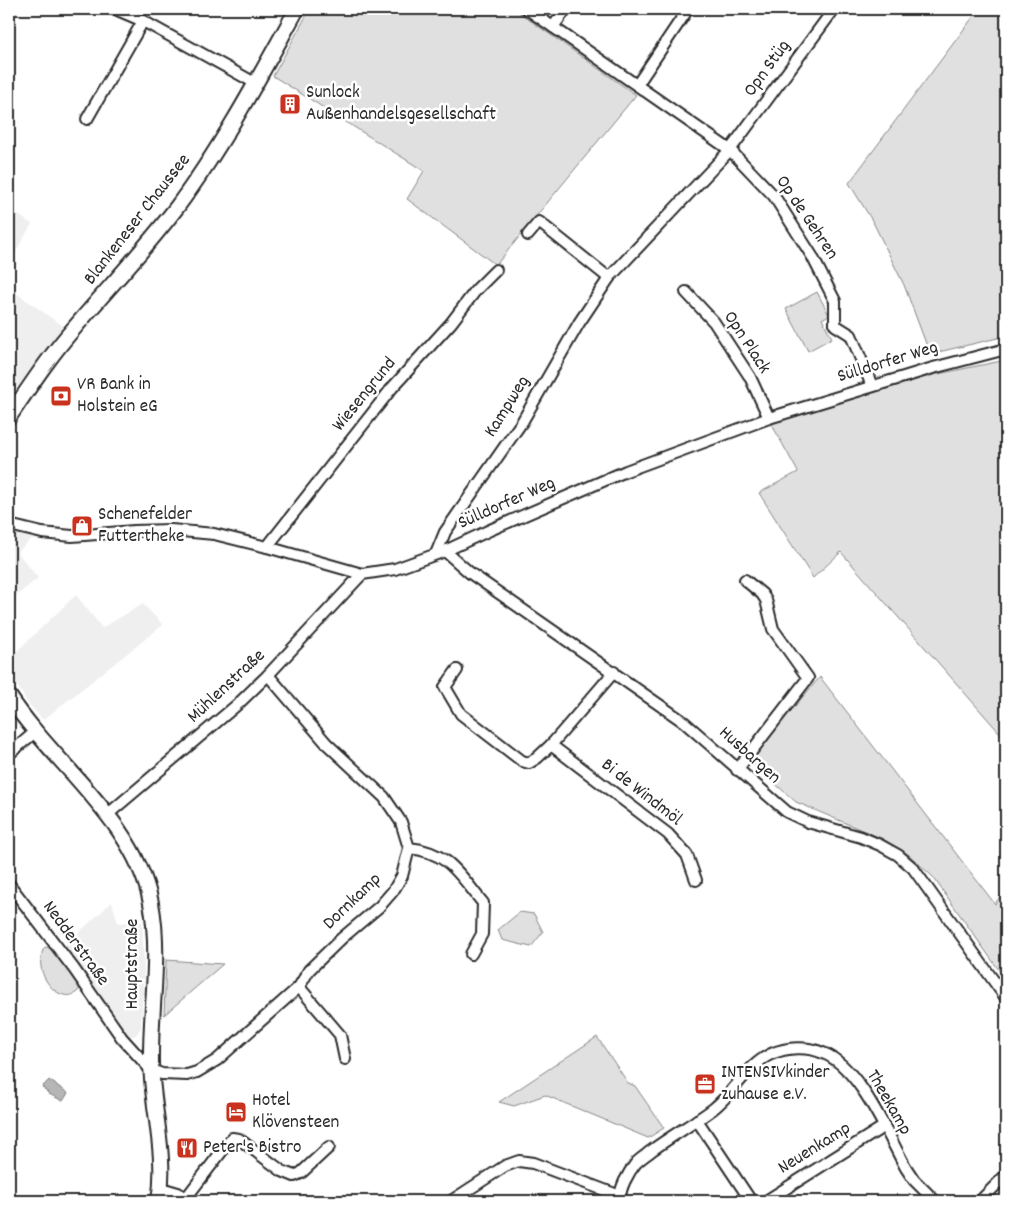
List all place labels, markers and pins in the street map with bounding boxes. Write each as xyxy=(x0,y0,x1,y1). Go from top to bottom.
place label: Sunlock Außenhandelsgesellschaft xyxy=(306,80,496,129)
building icon: Sunlock Außenhandelsgesellschaft xyxy=(278,92,302,116)
place label: VR Bank in Holstein eG xyxy=(77,372,158,421)
bank icon: VR Bank in Holstein eG xyxy=(49,384,73,408)
place label: Schenefelder Futtertheke xyxy=(98,502,192,551)
shop icon: Schenefelder Futtertheke xyxy=(70,514,94,538)
place label: INTENSIVkinder zuhause e.V. xyxy=(721,1060,830,1109)
office icon: INTENSIVkinder zuhause e.V. xyxy=(693,1072,717,1096)
place label: Hotel Klövensteen xyxy=(252,1088,339,1137)
hotel icon: Hotel Klövensteen xyxy=(224,1100,248,1124)
place label: Peter's Bistro xyxy=(203,1135,302,1162)
restaurant icon: Peter's Bistro xyxy=(175,1136,199,1160)

